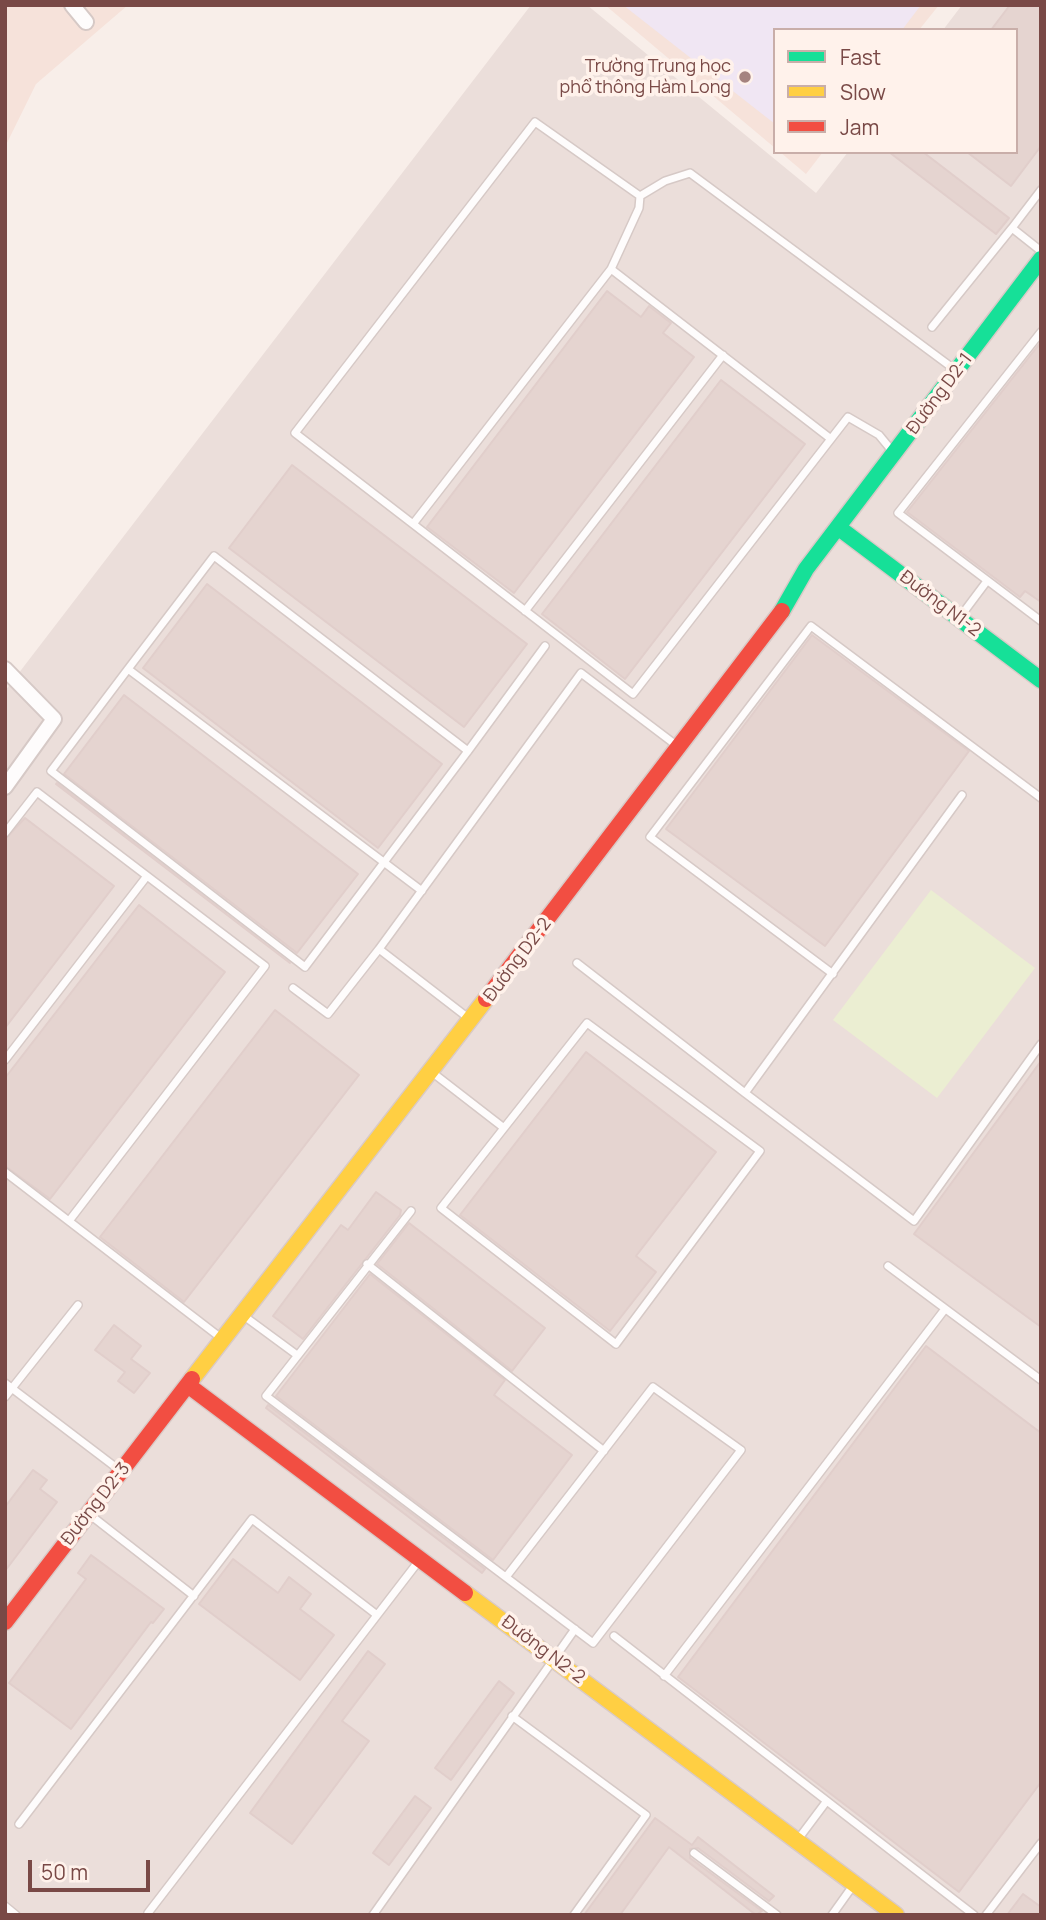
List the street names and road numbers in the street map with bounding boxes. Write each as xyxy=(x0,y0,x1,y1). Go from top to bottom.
street label: Đường D2-1 xyxy=(903,349,977,439)
street label: Đường N1-2 xyxy=(895,567,985,641)
street label: Đường D2-2 xyxy=(480,914,556,1006)
street label: Đường D2-3 xyxy=(57,1459,135,1549)
street label: Đường N2-2 xyxy=(497,1612,589,1688)

